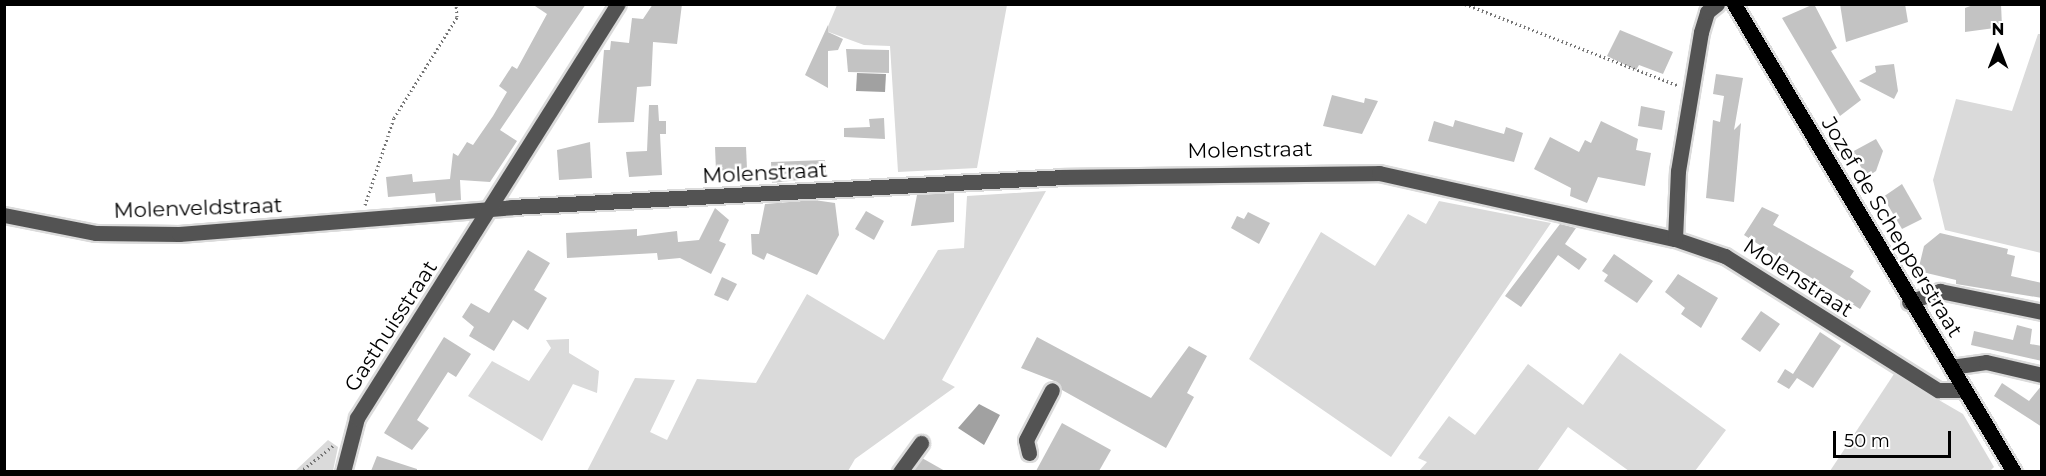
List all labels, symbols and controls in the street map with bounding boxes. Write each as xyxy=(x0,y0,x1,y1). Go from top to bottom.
north arrow xyxy=(1968,18,2028,78)
text: N xyxy=(1992,20,2004,39)
street label: Jozef de Schepperstraat xyxy=(1816,112,1968,342)
street label: Molenstraat xyxy=(1187,136,1313,164)
street label: Molenstraat xyxy=(702,157,828,189)
street label: Molenveldstraat xyxy=(113,192,283,224)
street label: Molenstraat xyxy=(1739,233,1857,323)
street label: Gasthuisstraat xyxy=(339,256,443,396)
scale bar xyxy=(1836,419,1954,457)
text: 50 m xyxy=(1844,430,1890,452)

